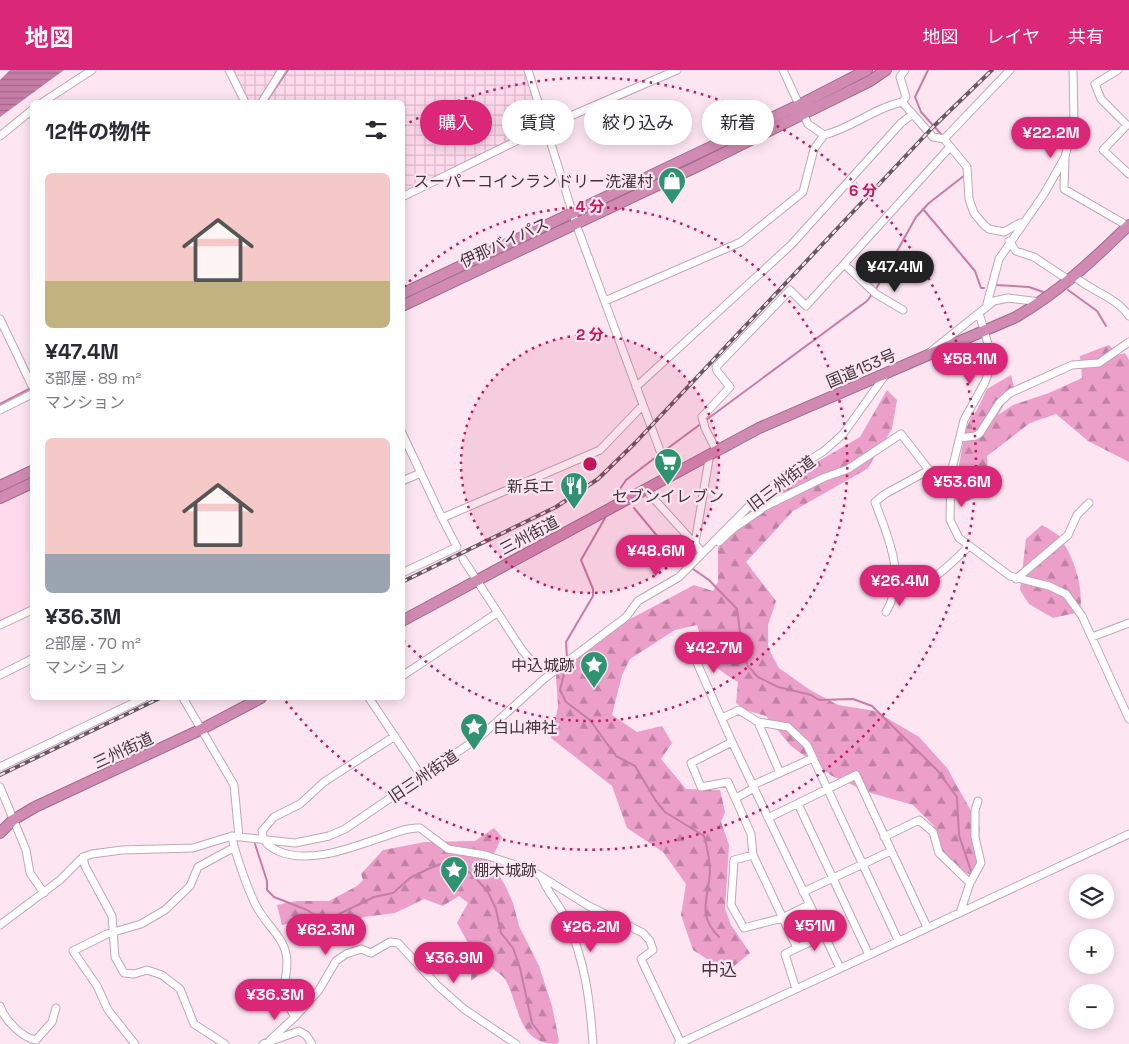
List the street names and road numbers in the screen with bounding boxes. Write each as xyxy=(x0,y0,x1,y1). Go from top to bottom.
street label: 伊那バイパス xyxy=(456,213,552,272)
street label: 国道153号 xyxy=(823,344,899,393)
street label: 旧三州街道 xyxy=(743,451,820,516)
street label: 三州街道 xyxy=(496,511,562,560)
street label: 三州街道 xyxy=(90,727,157,773)
street label: 旧三州街道 xyxy=(384,745,462,807)

